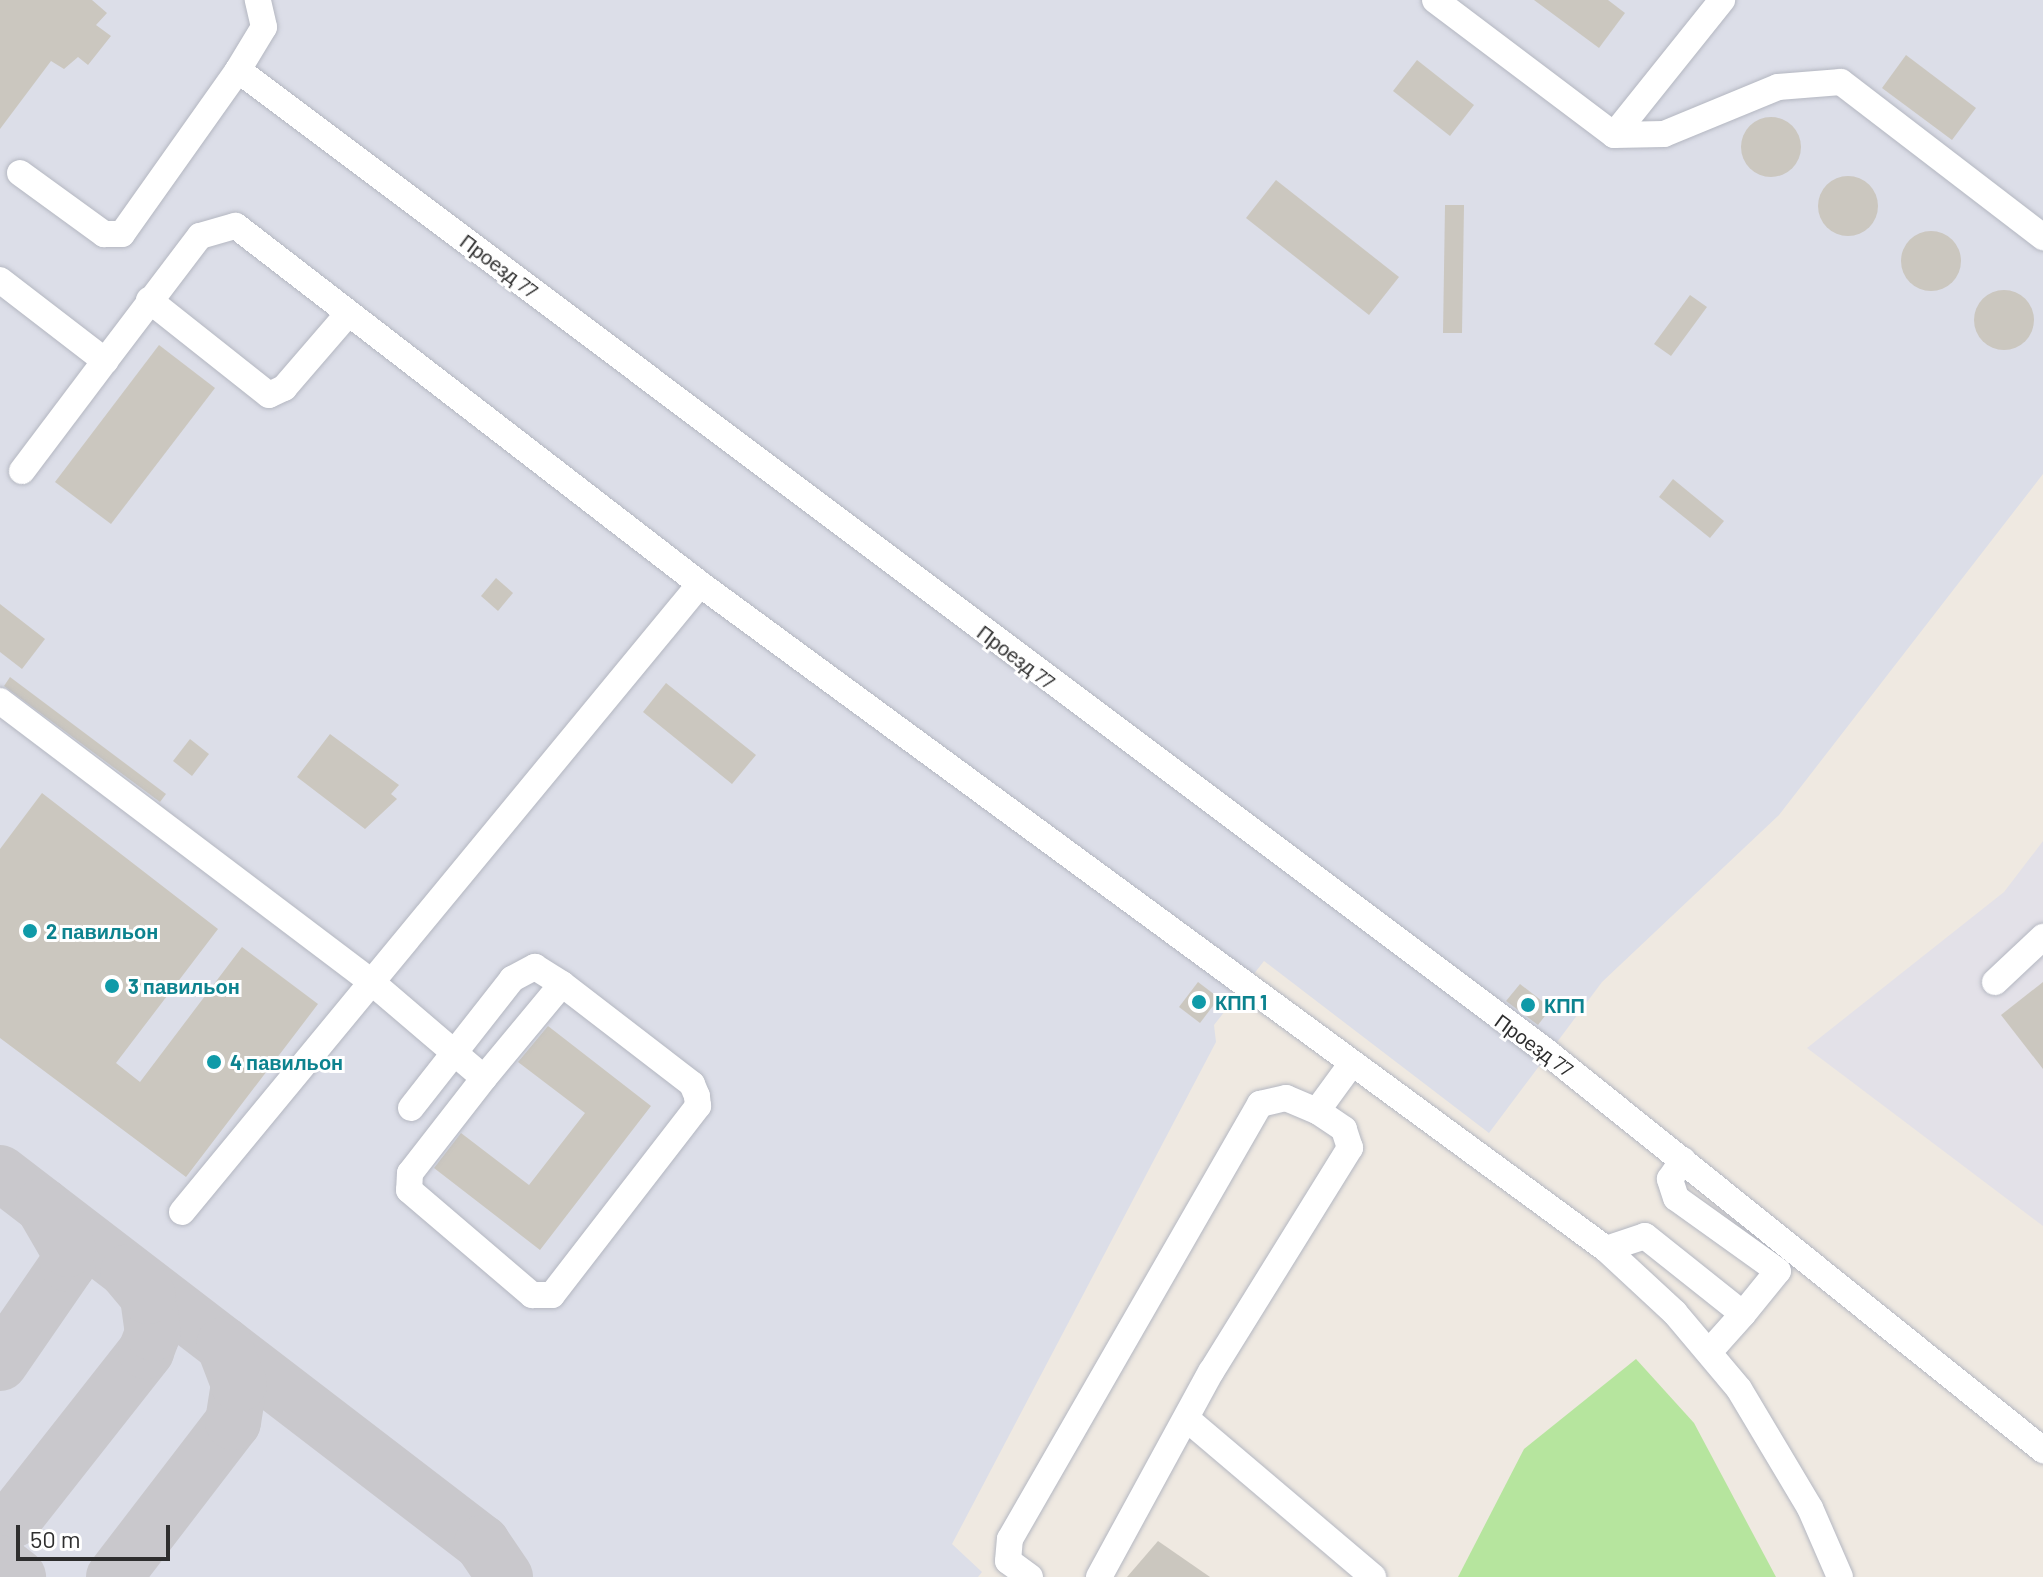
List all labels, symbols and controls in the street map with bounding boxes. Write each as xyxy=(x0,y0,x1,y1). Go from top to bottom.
street label: Проезд 77 xyxy=(456,229,542,303)
street label: Проезд 77 xyxy=(973,620,1059,694)
place label: 2 павильон xyxy=(46,919,158,943)
marker: 2 павильон xyxy=(21,922,39,940)
place label: 3 павильон xyxy=(128,974,240,998)
marker: 3 павильон xyxy=(103,977,121,995)
place label: КПП 1 xyxy=(1215,990,1267,1014)
marker: КПП 1 xyxy=(1190,993,1208,1011)
place label: КПП xyxy=(1544,993,1585,1017)
marker: КПП xyxy=(1519,996,1537,1014)
street label: Проезд 77 xyxy=(1490,1009,1578,1081)
place label: 4 павильон xyxy=(230,1050,343,1074)
marker: 4 павильон xyxy=(205,1053,223,1071)
scale bar xyxy=(20,1509,174,1559)
text: 50 m xyxy=(30,1524,81,1553)

